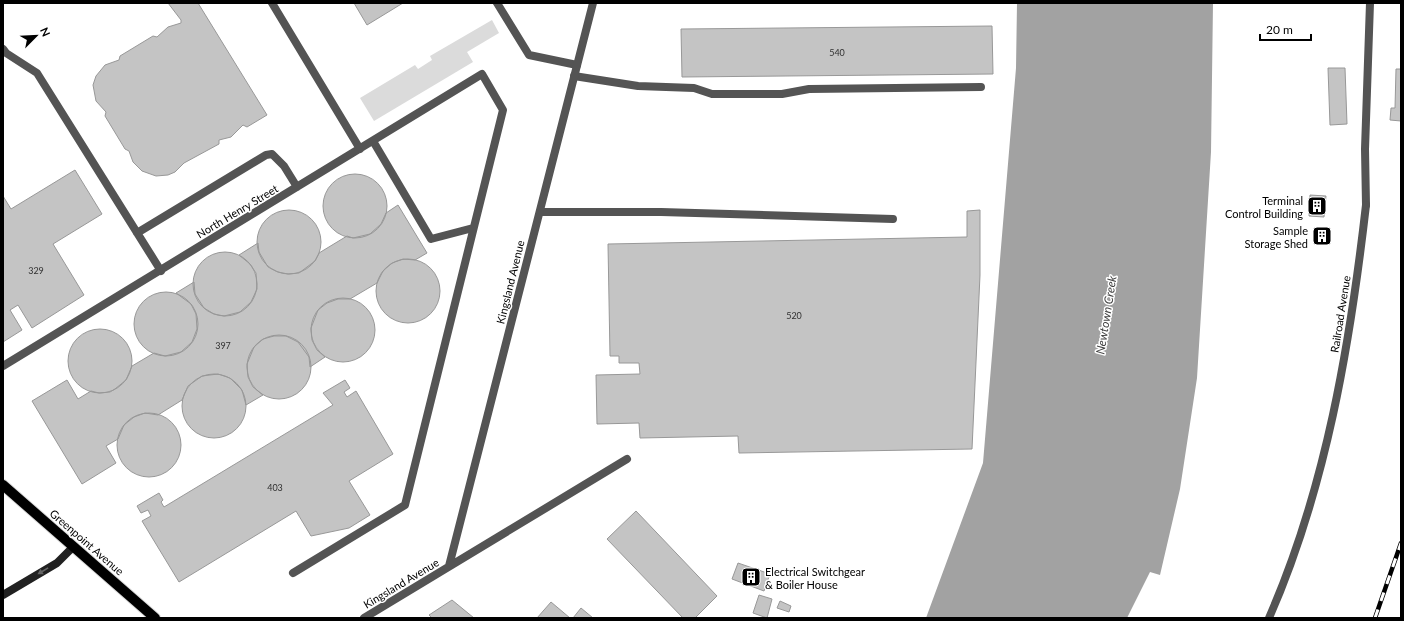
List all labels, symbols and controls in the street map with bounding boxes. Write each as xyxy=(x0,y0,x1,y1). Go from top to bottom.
north arrow xyxy=(16,16,56,56)
scale bar xyxy=(1260,16,1311,42)
text: 20 m xyxy=(1266,22,1293,37)
text: N xyxy=(38,25,53,38)
house number: 540 xyxy=(829,47,845,58)
street label: North Henry Street xyxy=(194,182,280,240)
place label: Terminal Control Building xyxy=(1225,194,1303,220)
building icon: Terminal Control Building xyxy=(1306,195,1328,217)
place label: Sample Storage Shed xyxy=(1245,224,1308,250)
building icon: Sample Storage Shed xyxy=(1311,225,1333,247)
street label: Kingsland Avenue xyxy=(493,239,527,325)
house number: 329 xyxy=(28,265,44,276)
water label: Newtown Creek xyxy=(1092,274,1120,355)
street label: Railroad Avenue xyxy=(1327,274,1353,354)
house number: 520 xyxy=(786,310,802,321)
house number: 397 xyxy=(215,340,231,351)
house number: 403 xyxy=(267,482,283,493)
street label: Greenpoint Avenue xyxy=(47,506,127,578)
street label: Kingsland Avenue xyxy=(361,555,441,611)
place label: Electrical Switchgear & Boiler House xyxy=(765,565,865,591)
building icon: Electrical Switchgear & Boiler House xyxy=(740,566,762,588)
one-way arrow xyxy=(37,567,49,574)

